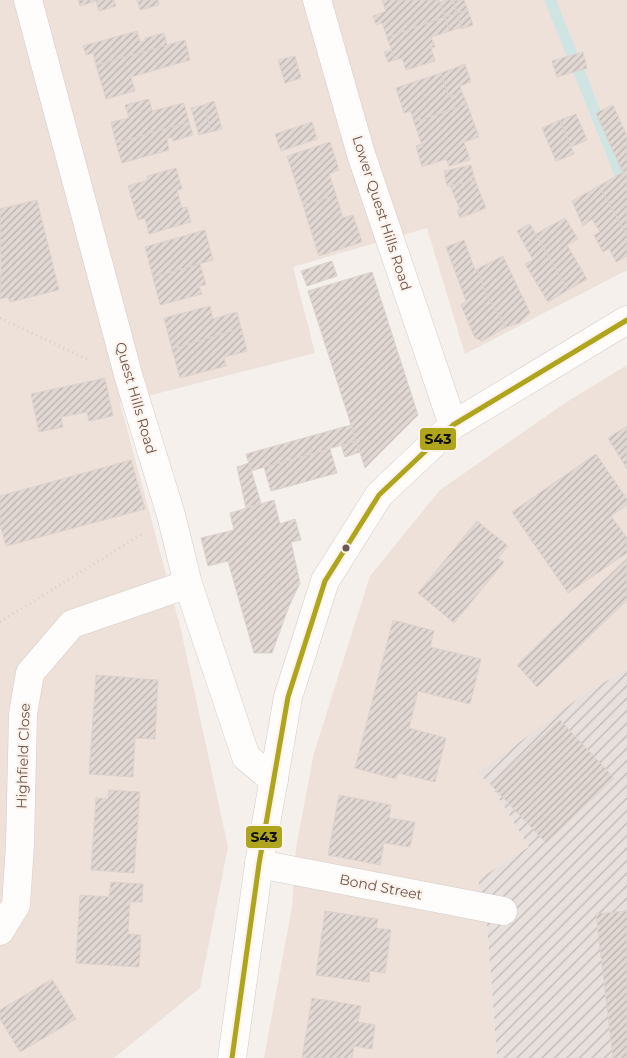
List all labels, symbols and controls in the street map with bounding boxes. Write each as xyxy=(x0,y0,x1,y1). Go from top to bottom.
street label: Lower Quest Hills Road xyxy=(348,133,416,293)
street label: Quest Hills Road xyxy=(111,340,161,456)
line badge: S43 xyxy=(419,427,457,451)
text: S43 xyxy=(425,430,451,448)
unlabelled marker xyxy=(341,543,351,553)
street label: Highfield Close xyxy=(12,703,34,809)
line badge: S43 xyxy=(245,825,283,849)
text: S43 xyxy=(251,828,277,846)
street label: Bond Street xyxy=(338,870,424,904)

